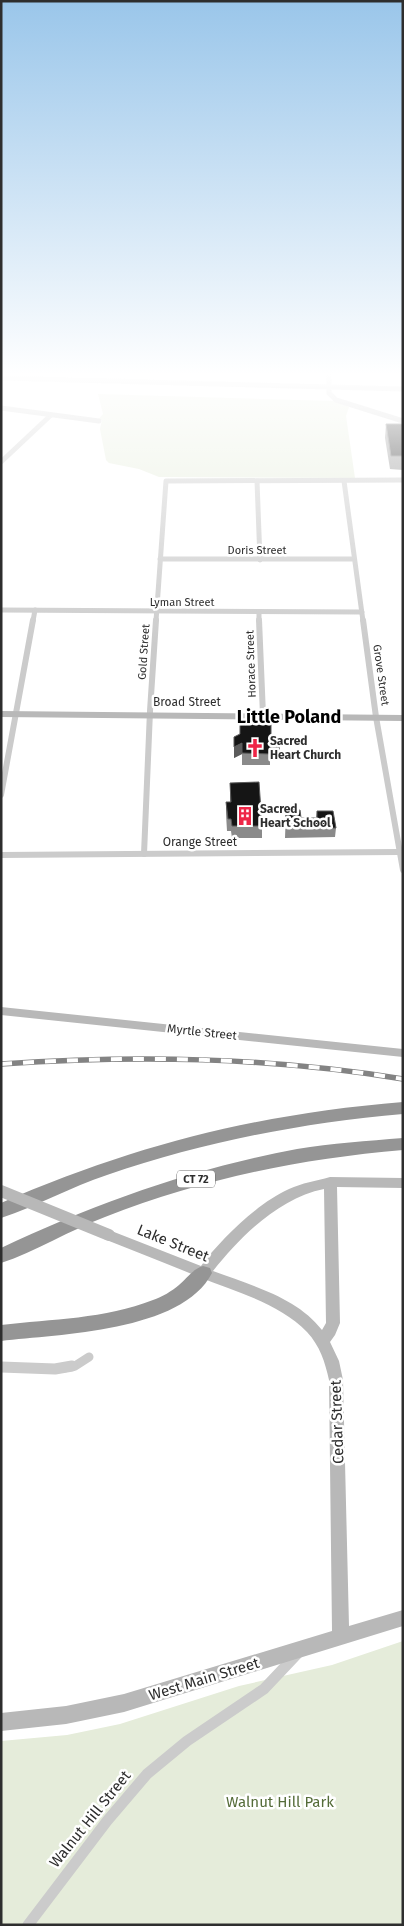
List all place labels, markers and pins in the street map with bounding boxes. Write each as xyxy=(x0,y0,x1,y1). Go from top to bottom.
place label: Sacred Heart Church xyxy=(270,734,341,762)
church icon: Sacred Heart Church xyxy=(244,737,266,759)
place label: Sacred Heart School xyxy=(260,802,331,830)
building icon: Sacred Heart School xyxy=(234,805,256,827)

